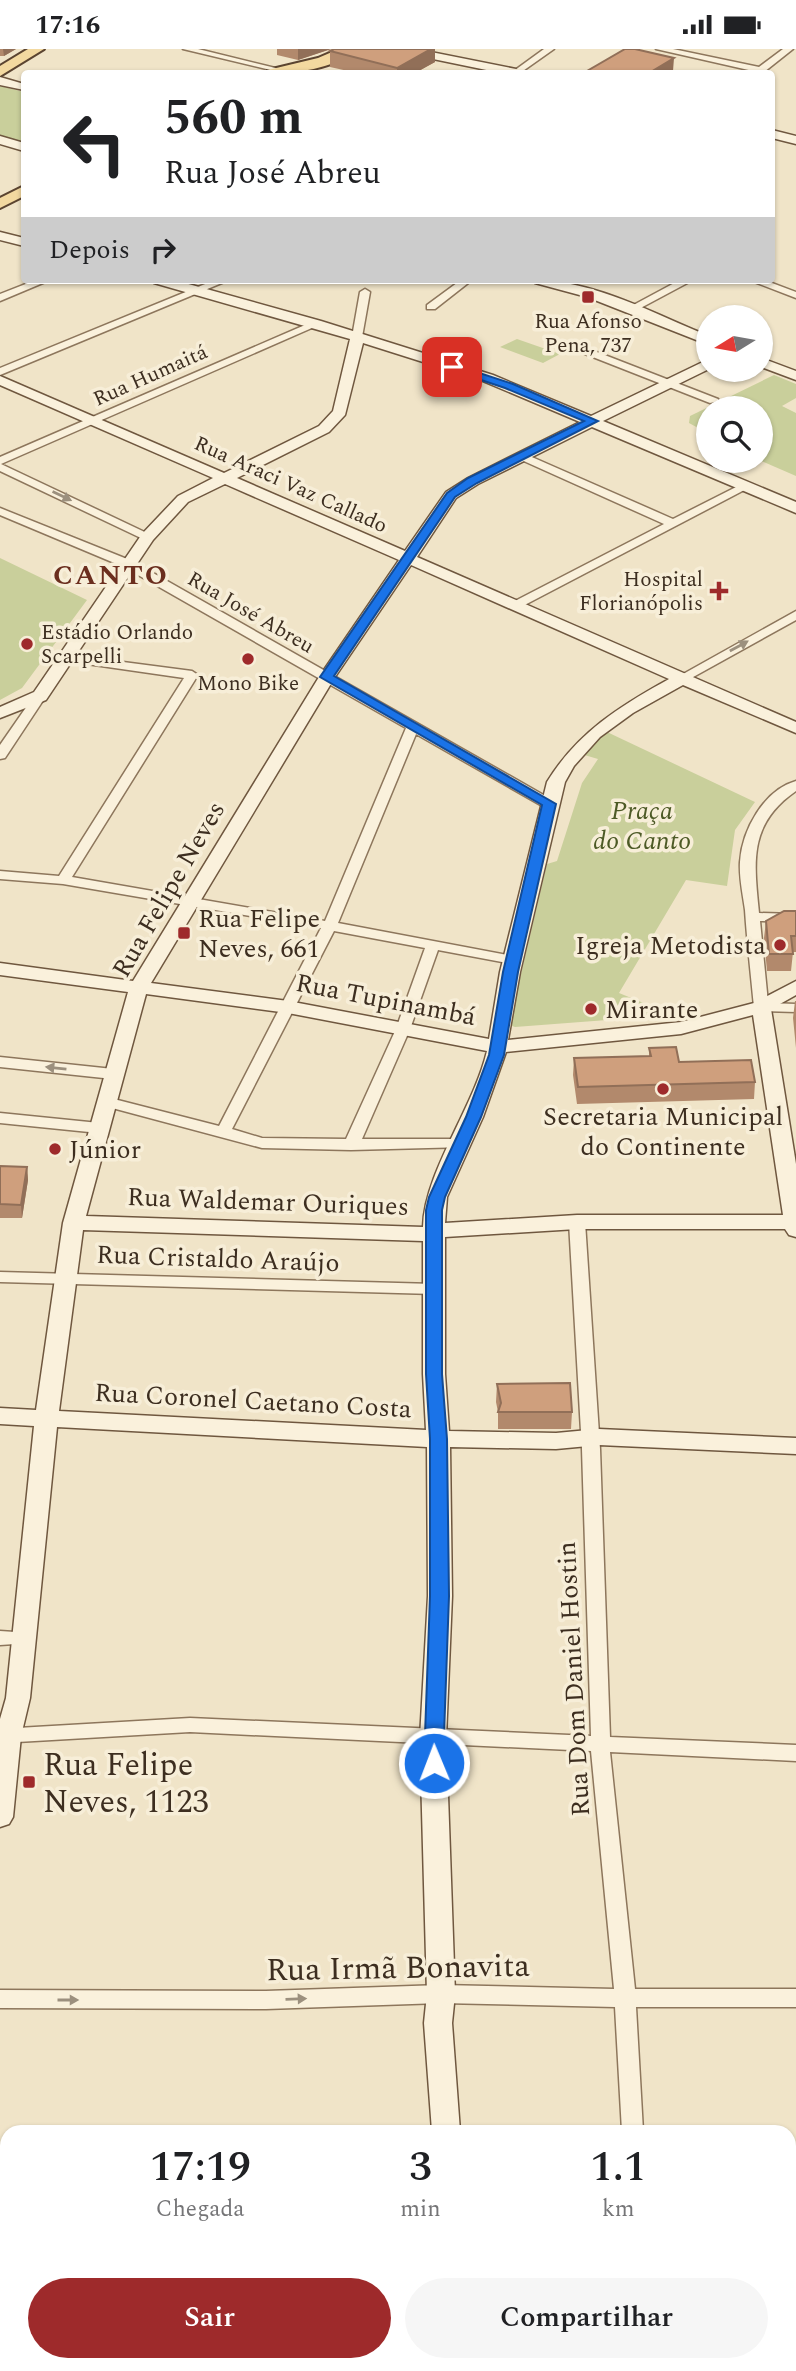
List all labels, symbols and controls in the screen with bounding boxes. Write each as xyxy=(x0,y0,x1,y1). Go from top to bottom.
text: 17:16 xyxy=(35,5,100,45)
text: 560 m xyxy=(164,81,303,156)
icon: left xyxy=(49,98,140,189)
text: Rua José Abreu xyxy=(164,149,381,198)
text: Depois xyxy=(49,230,130,270)
icon: right xyxy=(144,231,182,269)
marker: Rua Afonso Pena, 737 xyxy=(580,289,596,305)
north arrow xyxy=(696,305,774,381)
map controls xyxy=(696,305,773,473)
place label: Rua Afonso Pena, 737 xyxy=(534,306,642,362)
street label: Rua Humaitá xyxy=(88,336,214,415)
pin xyxy=(422,337,482,397)
icon: arrive xyxy=(433,348,471,386)
button: search xyxy=(696,396,773,473)
street label: Rua Araci Vaz Callado xyxy=(189,428,392,542)
one-way arrow xyxy=(52,490,72,502)
district label: CANTO xyxy=(53,554,169,597)
street label: Rua José Abreu xyxy=(181,563,320,662)
place label: Hospital Florianópolis xyxy=(579,564,703,620)
marker: Hospital Florianópolis xyxy=(709,581,729,601)
place label: Estádio Orlando Scarpelli xyxy=(41,617,193,673)
marker: Estádio Orlando Scarpelli xyxy=(19,636,35,652)
one-way arrow xyxy=(729,640,749,652)
marker: Mono Bike xyxy=(240,651,256,667)
place label: Mono Bike xyxy=(197,668,299,700)
park label: Praça do Canto xyxy=(593,791,691,861)
street label: Rua Felipe Neves xyxy=(102,794,236,985)
place label: Rua Felipe Neves, 661 xyxy=(198,899,320,969)
marker: Rua Felipe Neves, 661 xyxy=(176,925,192,941)
place label: Igreja Metodista xyxy=(575,926,766,966)
marker: Igreja Metodista xyxy=(772,937,788,953)
street label: Rua Tupinambá xyxy=(292,963,480,1037)
place label: Mirante xyxy=(605,990,698,1030)
marker: Mirante xyxy=(583,1001,599,1017)
one-way arrow xyxy=(45,1062,67,1073)
marker: Secretaria Municipal do Continente xyxy=(655,1081,671,1097)
place label: Secretaria Municipal do Continente xyxy=(543,1097,783,1167)
place label: Júnior xyxy=(69,1130,141,1170)
marker: Júnior xyxy=(47,1141,63,1157)
street label: Rua Waldemar Ouriques xyxy=(126,1177,410,1227)
street label: Rua Cristaldo Araújo xyxy=(96,1235,340,1283)
street label: Rua Coronel Caetano Costa xyxy=(93,1373,413,1429)
street label: Rua Dom Daniel Hostin xyxy=(547,1540,601,1817)
position arrow xyxy=(397,1726,471,1800)
place label: Rua Felipe Neves, 1123 xyxy=(43,1741,208,1827)
marker: Rua Felipe Neves, 1123 xyxy=(21,1774,37,1790)
street label: Rua Irmã Bonavita xyxy=(266,1942,531,1995)
one-way arrow xyxy=(57,1994,79,2006)
one-way arrow xyxy=(285,1994,307,2005)
text: 17:19 xyxy=(150,2136,251,2199)
text: 3 xyxy=(409,2136,432,2199)
text: 1.1 xyxy=(590,2136,646,2199)
text: Chegada xyxy=(156,2192,245,2227)
text: min xyxy=(400,2192,441,2227)
text: km xyxy=(602,2192,635,2227)
button: Sair xyxy=(28,2278,391,2358)
button: Compartilhar xyxy=(405,2278,768,2358)

